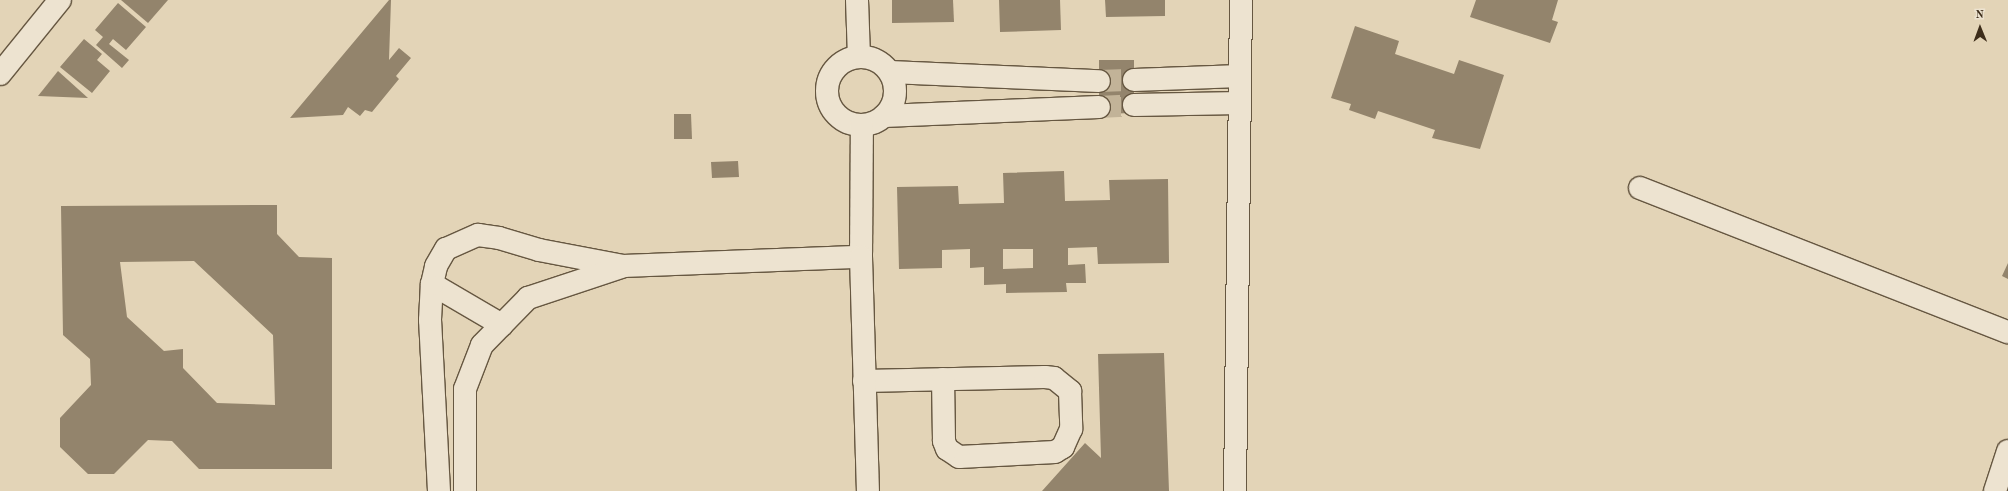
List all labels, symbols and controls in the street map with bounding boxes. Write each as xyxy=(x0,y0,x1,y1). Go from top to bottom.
north arrow xyxy=(1960,8,2000,48)
text: N xyxy=(1975,10,1984,21)

